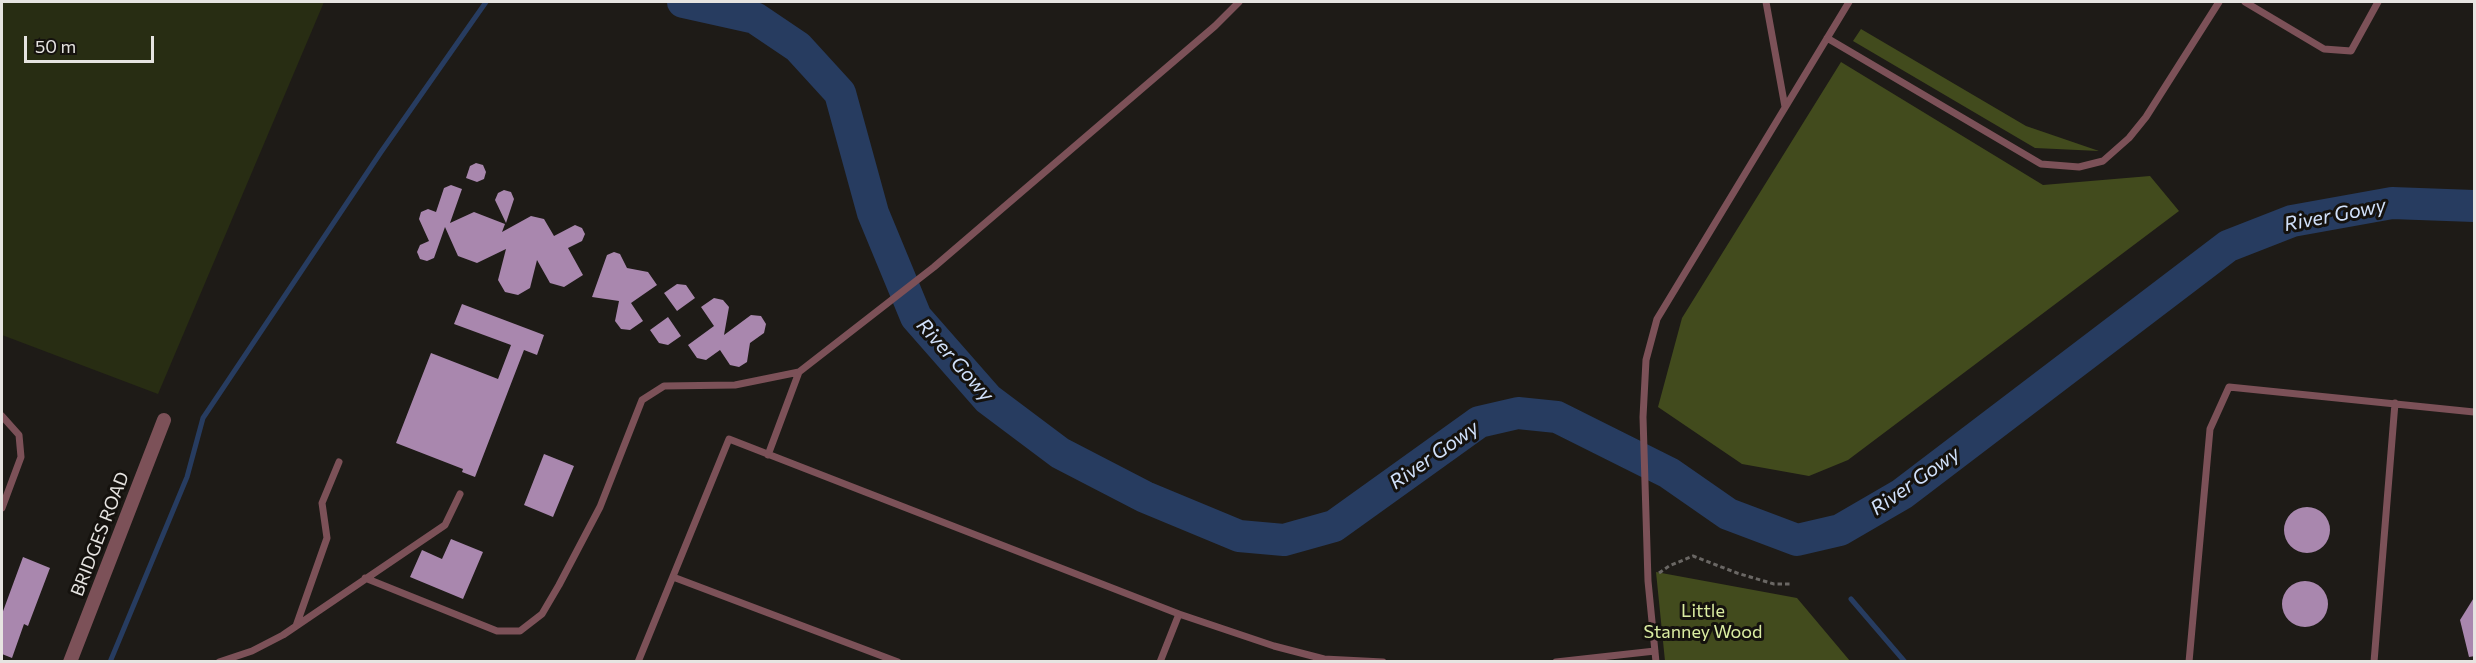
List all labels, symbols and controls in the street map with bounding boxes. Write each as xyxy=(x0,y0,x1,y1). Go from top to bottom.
scale bar xyxy=(27,24,158,62)
text: 50 m xyxy=(35,35,76,57)
water label: River Gowy xyxy=(2282,193,2388,237)
water label: River Gowy xyxy=(912,314,998,406)
water label: River Gowy xyxy=(1385,416,1483,494)
water label: River Gowy xyxy=(1866,442,1964,520)
street label: BRIDGES ROAD xyxy=(66,469,134,599)
park label: Little Stanney Wood xyxy=(1644,600,1762,642)

